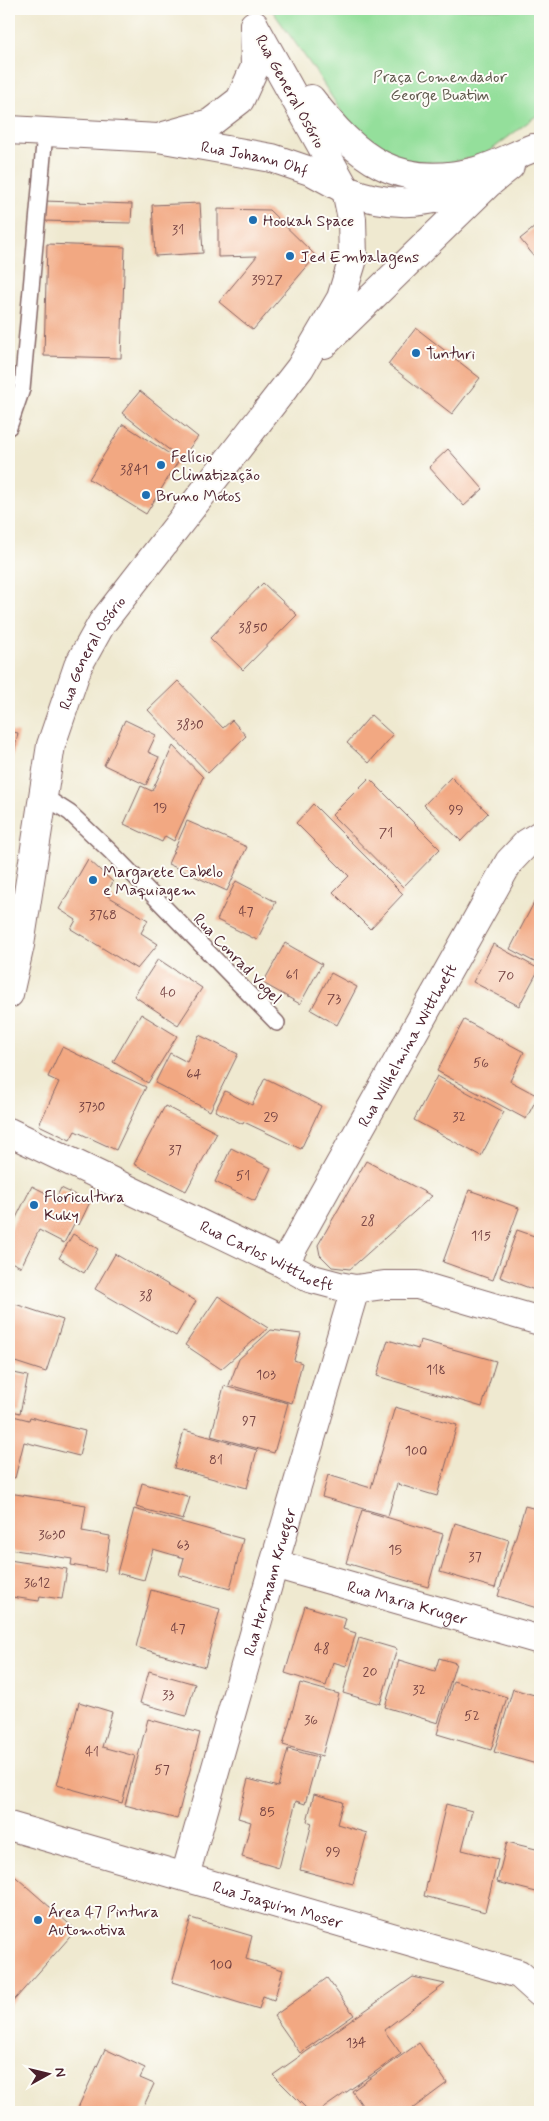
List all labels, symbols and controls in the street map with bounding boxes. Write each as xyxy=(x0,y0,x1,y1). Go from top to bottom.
street label: Rua General Osório xyxy=(250,31,330,152)
park label: Praça Comendador George Buatim xyxy=(373,67,507,107)
street label: Rua Johann Ohf xyxy=(199,137,311,182)
place label: Hookah Space xyxy=(263,211,354,232)
marker: Hookah Space xyxy=(247,214,259,226)
house number: 31 xyxy=(172,221,184,239)
place label: Jed Embalagens xyxy=(300,247,419,269)
marker: Jed Embalagens xyxy=(284,250,296,262)
house number: 3927 xyxy=(251,271,283,289)
place label: Tunturi xyxy=(426,344,475,365)
marker: Tunturi xyxy=(410,347,422,359)
place label: Felício Climatização xyxy=(171,447,260,486)
marker: Felício Climatização xyxy=(155,459,167,471)
house number: 3841 xyxy=(120,461,148,479)
place label: Bruno Motos xyxy=(156,486,241,507)
marker: Bruno Motos xyxy=(140,489,152,501)
street label: Rua General Osório xyxy=(55,592,131,713)
house number: 3850 xyxy=(238,619,268,637)
house number: 3830 xyxy=(176,716,204,734)
house number: 19 xyxy=(153,799,167,817)
house number: 99 xyxy=(448,801,464,819)
house number: 71 xyxy=(379,824,393,842)
place label: Margarete Cabelo e Maquiagem xyxy=(103,862,223,901)
marker: Margarete Cabelo e Maquiagem xyxy=(87,874,99,886)
house number: 47 xyxy=(238,903,254,921)
house number: 3768 xyxy=(89,906,117,924)
street label: Rua Conrad Vogel xyxy=(187,909,286,1010)
street label: Rua Wilhelmina Witthoeft xyxy=(354,960,462,1131)
house number: 61 xyxy=(285,966,299,984)
house number: 70 xyxy=(498,967,514,985)
house number: 40 xyxy=(160,984,176,1002)
house number: 73 xyxy=(327,990,341,1008)
house number: 56 xyxy=(473,1054,489,1072)
house number: 64 xyxy=(186,1065,202,1083)
house number: 3730 xyxy=(79,1098,106,1116)
house number: 29 xyxy=(263,1108,279,1126)
house number: 32 xyxy=(452,1108,466,1126)
house number: 37 xyxy=(168,1141,182,1159)
house number: 51 xyxy=(236,1167,250,1185)
place label: Floricultura Kuky xyxy=(44,1187,125,1226)
marker: Floricultura Kuky xyxy=(28,1199,40,1211)
house number: 28 xyxy=(361,1212,375,1230)
street label: Rua Carlos Witthoeft xyxy=(196,1216,335,1296)
house number: 115 xyxy=(471,1227,491,1245)
house number: 38 xyxy=(139,1287,153,1305)
house number: 118 xyxy=(426,1361,446,1379)
house number: 103 xyxy=(256,1366,276,1384)
house number: 97 xyxy=(242,1412,256,1430)
house number: 100 xyxy=(405,1442,427,1460)
house number: 81 xyxy=(209,1451,223,1469)
street label: Rua Hermann Krueger xyxy=(239,1505,302,1659)
house number: 3630 xyxy=(38,1526,66,1544)
house number: 63 xyxy=(176,1536,190,1554)
house number: 15 xyxy=(388,1541,402,1559)
house number: 37 xyxy=(468,1548,482,1566)
house number: 3612 xyxy=(24,1574,50,1592)
street label: Rua Maria Kruger xyxy=(345,1576,470,1631)
house number: 47 xyxy=(170,1620,186,1638)
house number: 48 xyxy=(314,1640,330,1658)
house number: 20 xyxy=(363,1663,377,1681)
house number: 32 xyxy=(412,1681,426,1699)
house number: 33 xyxy=(162,1686,174,1704)
house number: 52 xyxy=(464,1707,480,1725)
house number: 36 xyxy=(304,1711,318,1729)
house number: 41 xyxy=(85,1743,99,1761)
house number: 57 xyxy=(154,1761,170,1779)
house number: 85 xyxy=(259,1803,275,1821)
house number: 99 xyxy=(325,1843,341,1861)
street label: Rua Joaquim Moser xyxy=(210,1877,346,1934)
place label: Área 47 Pintura Automotiva xyxy=(48,1902,159,1941)
marker: Área 47 Pintura Automotiva xyxy=(32,1914,44,1926)
house number: 100 xyxy=(210,1956,232,1974)
house number: 134 xyxy=(346,2034,366,2052)
north arrow xyxy=(22,2048,72,2098)
text: N xyxy=(50,2066,69,2078)

